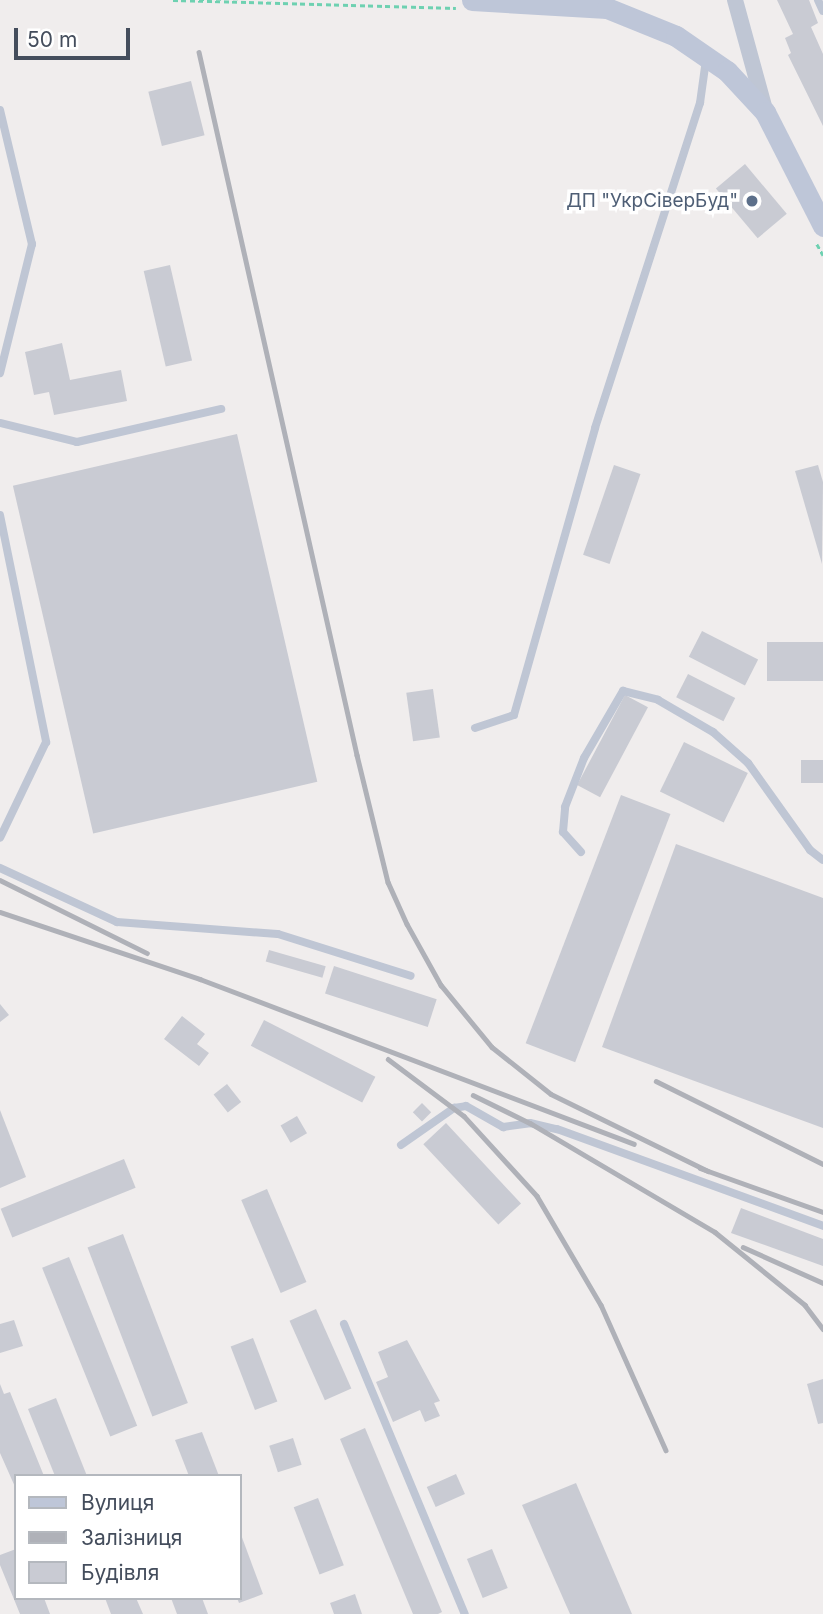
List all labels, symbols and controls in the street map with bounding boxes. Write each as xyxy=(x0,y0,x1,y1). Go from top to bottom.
scale bar xyxy=(18,14,133,58)
text: 50 m xyxy=(27,27,77,52)
place label: ДП "УкрСіверБуд" xyxy=(566,190,738,212)
marker: ДП "УкрСіверБуд" xyxy=(744,193,760,209)
legend xyxy=(14,1474,242,1600)
text: Вулиця xyxy=(81,1490,154,1515)
text: Залізниця xyxy=(81,1525,182,1550)
text: Будівля xyxy=(81,1560,159,1585)

